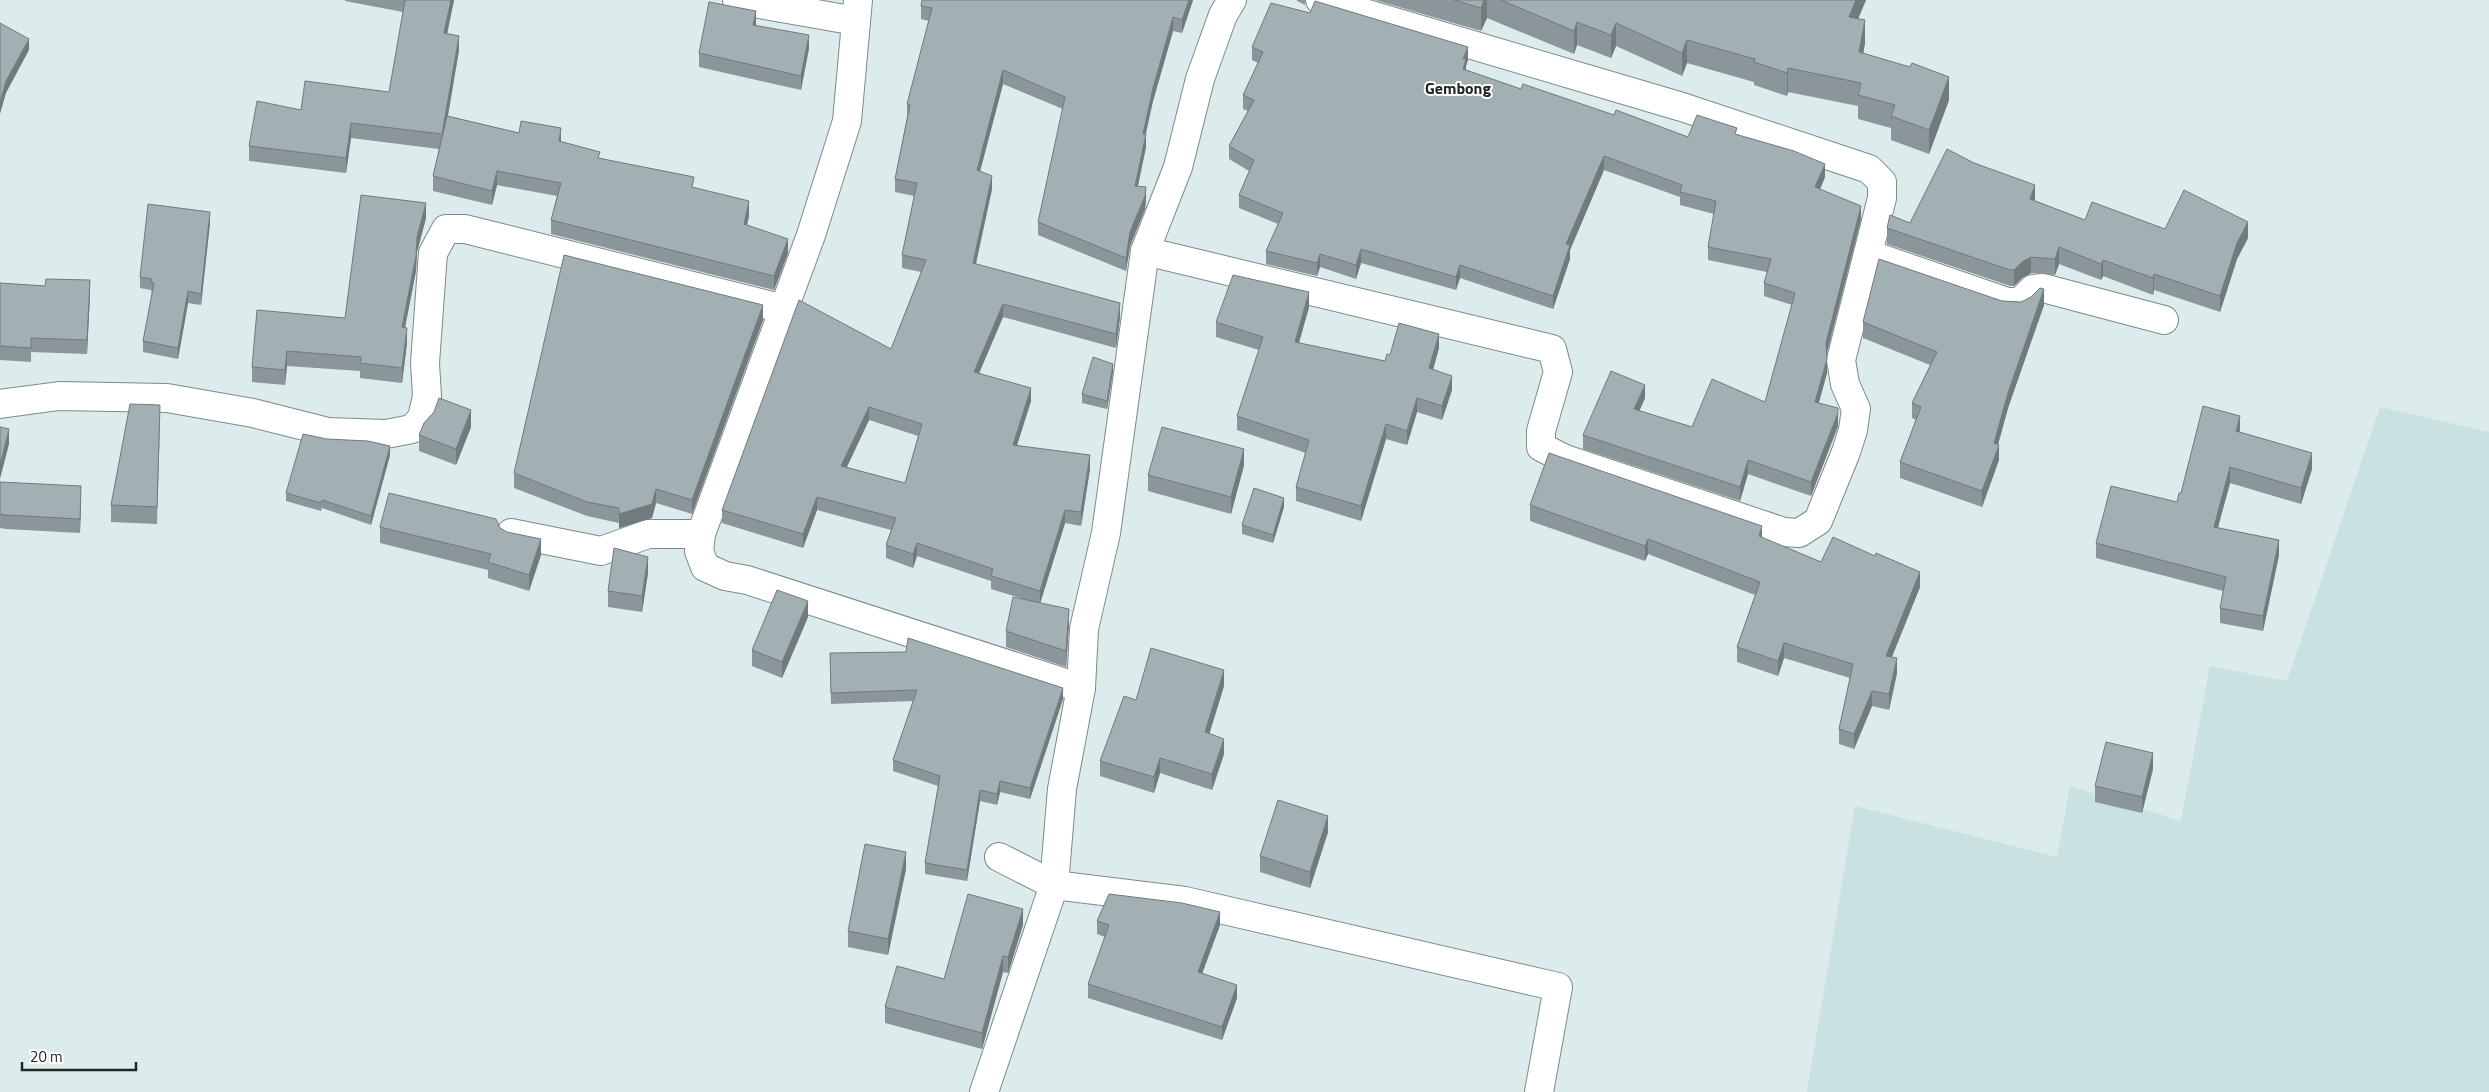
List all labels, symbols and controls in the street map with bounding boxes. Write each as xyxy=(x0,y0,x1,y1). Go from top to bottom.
district label: Gembong xyxy=(1425,76,1491,100)
scale bar xyxy=(22,1040,136,1072)
text: 20 m xyxy=(30,1045,63,1068)

